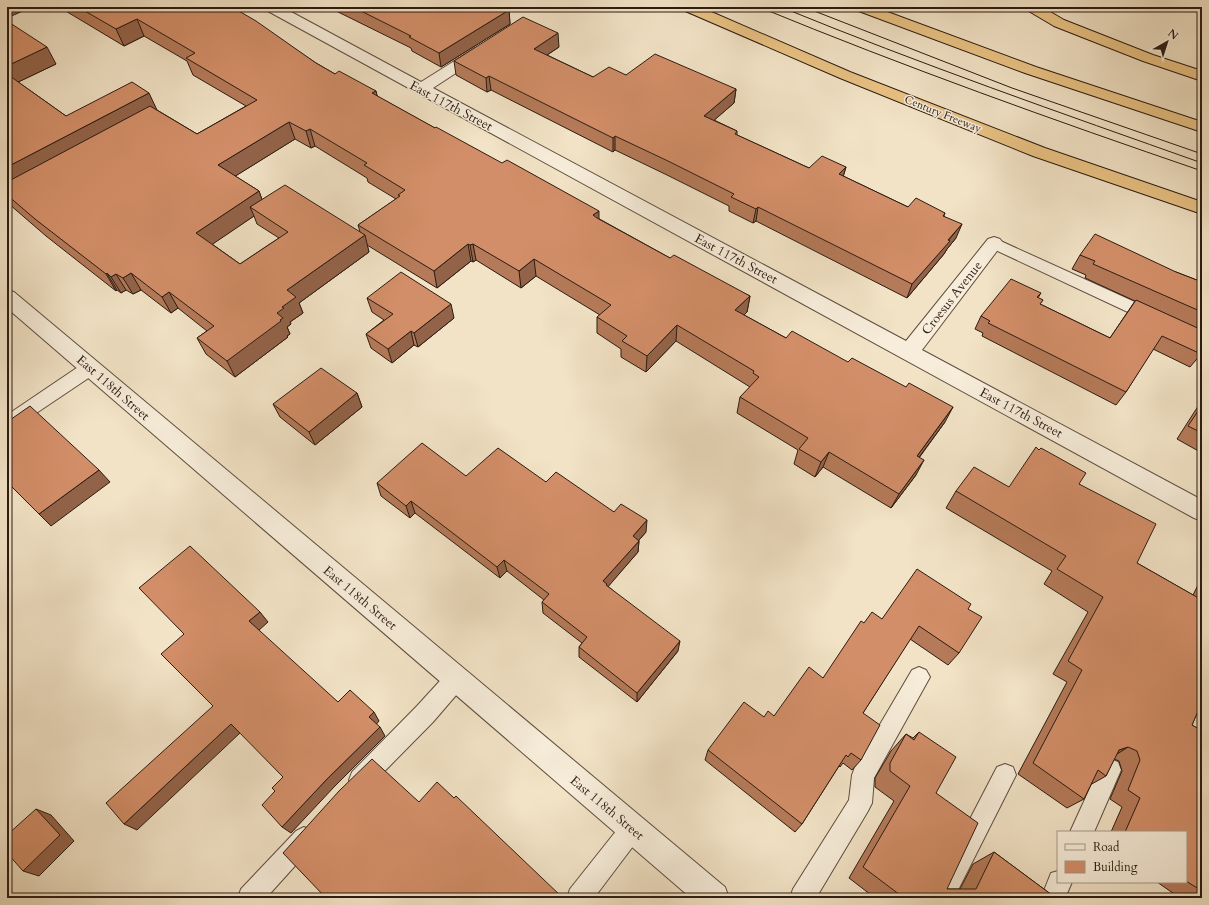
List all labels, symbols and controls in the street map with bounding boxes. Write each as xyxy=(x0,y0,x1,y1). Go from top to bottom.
north arrow xyxy=(1147,22,1187,62)
text: N xyxy=(1165,26,1182,44)
street label: East 117th Street xyxy=(406,77,496,135)
street label: Century Freeway xyxy=(902,92,984,136)
street label: East 117th Street xyxy=(691,230,781,288)
street label: Croesus Avenue xyxy=(917,257,987,339)
street label: East 118th Street xyxy=(73,351,153,425)
street label: East 117th Street xyxy=(976,384,1066,442)
street label: East 118th Street xyxy=(319,562,401,634)
street label: East 118th Street xyxy=(566,772,648,844)
legend xyxy=(1057,831,1187,883)
text: Road xyxy=(1093,839,1120,855)
text: Building xyxy=(1093,859,1138,875)

